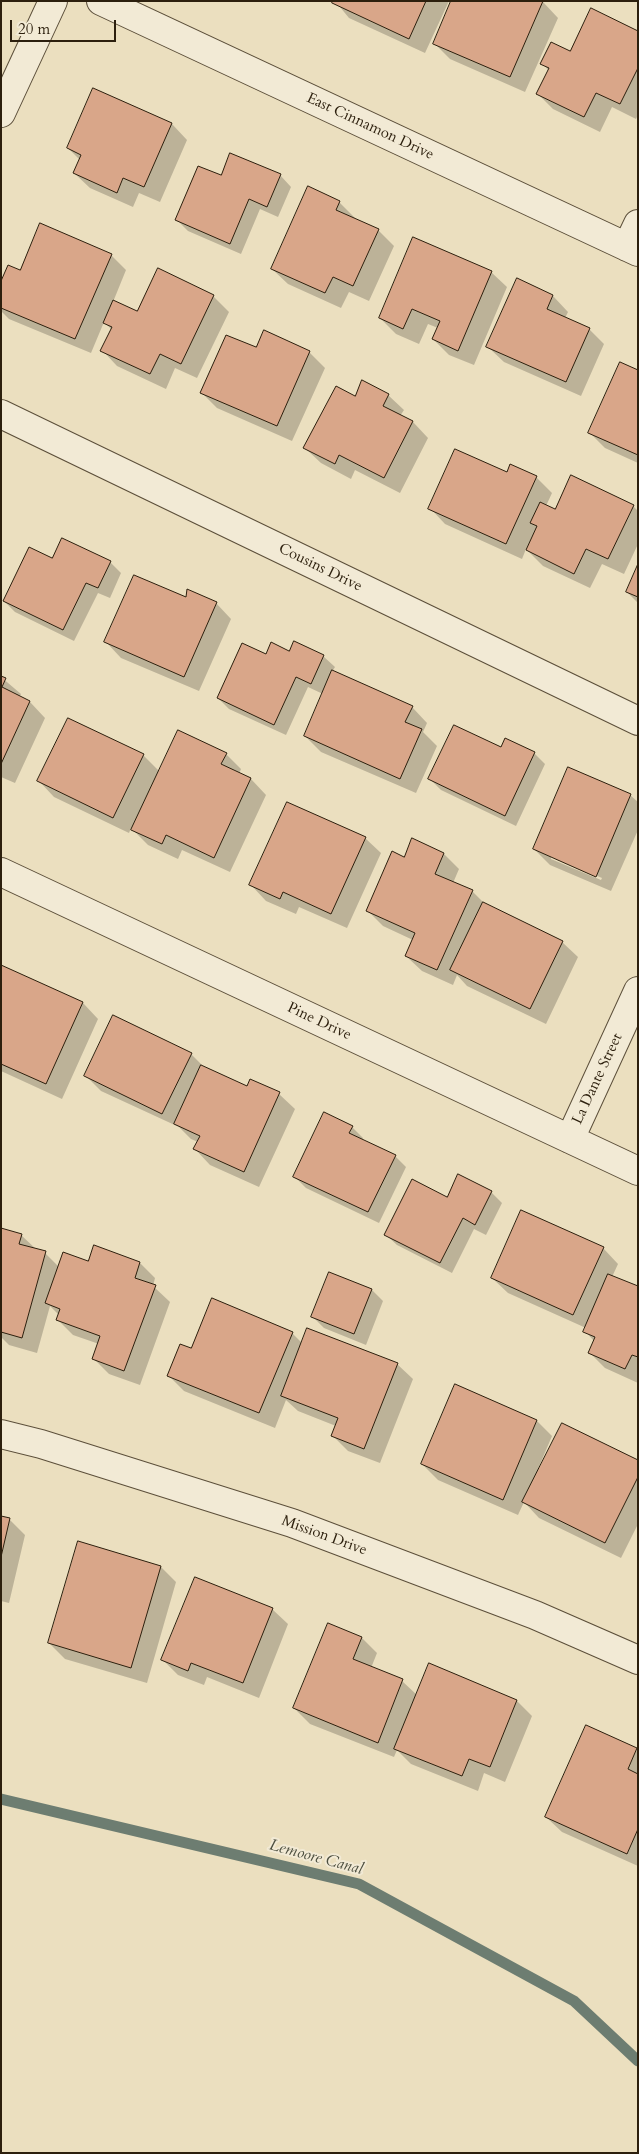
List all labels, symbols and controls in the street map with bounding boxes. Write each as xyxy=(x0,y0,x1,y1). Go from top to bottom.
scale bar xyxy=(12,10,119,42)
text: 20 m xyxy=(18,19,50,39)
street label: East Cinnamon Drive xyxy=(303,90,437,164)
street label: Cousins Drive xyxy=(275,540,365,596)
street label: Pine Drive xyxy=(284,999,354,1045)
street label: La Dante Street xyxy=(569,1031,627,1127)
street label: Mission Drive xyxy=(279,1512,369,1560)
water label: Lemoore Canal xyxy=(267,1836,365,1880)

